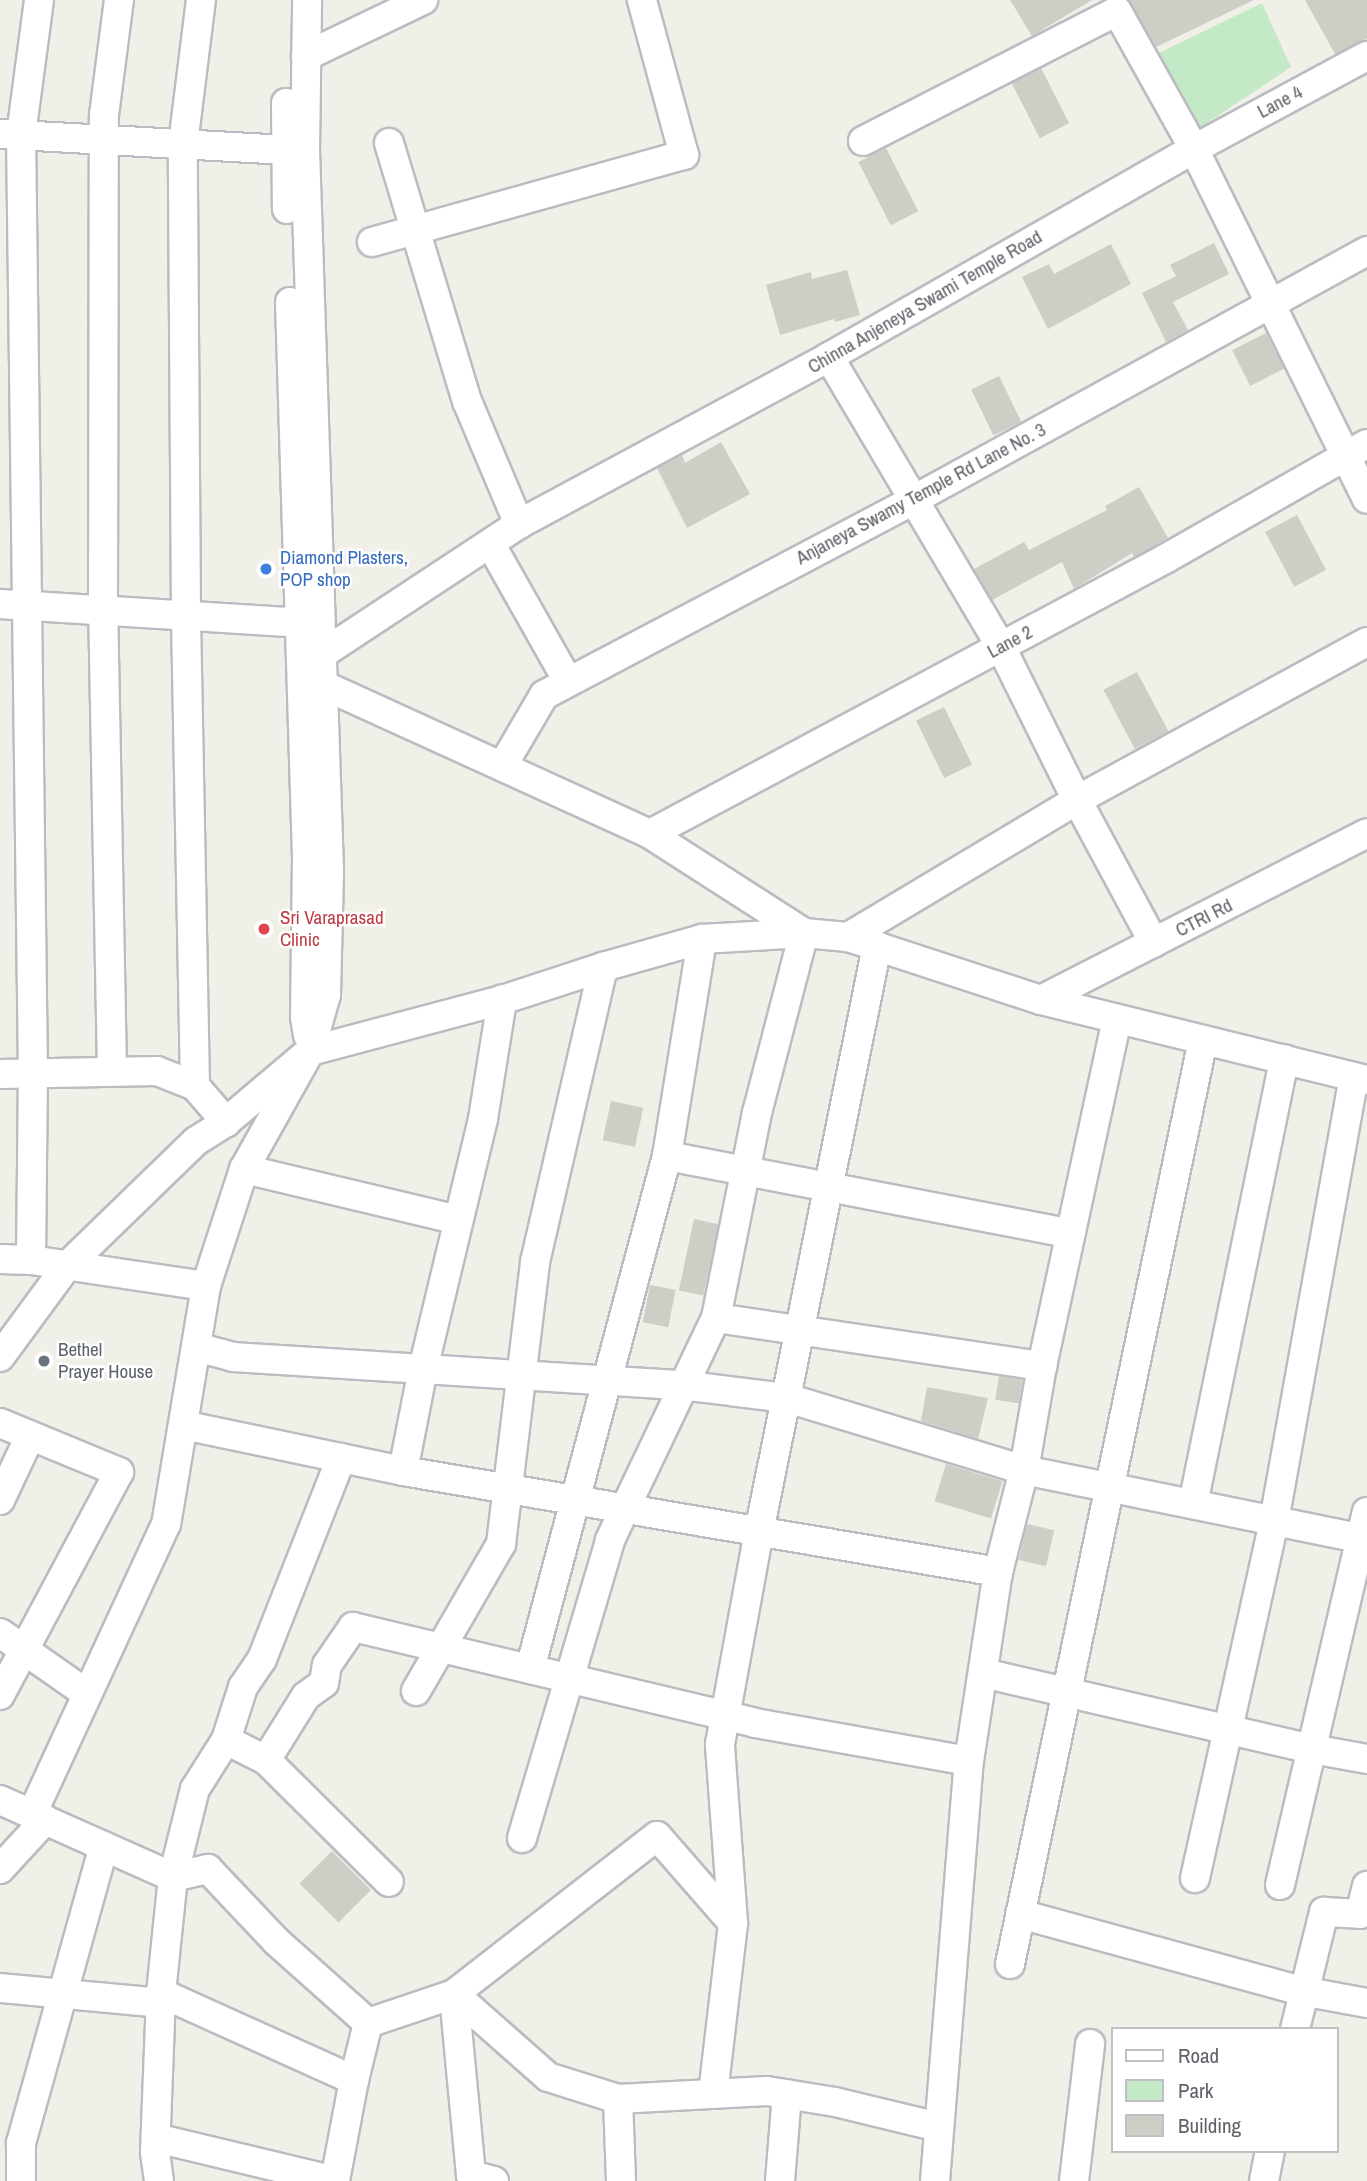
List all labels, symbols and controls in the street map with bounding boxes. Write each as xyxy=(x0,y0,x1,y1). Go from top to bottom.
street label: Lane 4 xyxy=(1254,81,1306,123)
street label: Chinna Anjeneya Swami Temple Road xyxy=(803,225,1047,379)
street label: Anjaneya Swamy Temple Rd Lane No. 3 xyxy=(792,418,1050,570)
place label: Diamond Plasters, POP shop xyxy=(280,547,408,591)
marker: Diamond Plasters, POP shop xyxy=(258,561,274,577)
street label: Lane 2 xyxy=(984,621,1036,663)
street label: CTRI Rd xyxy=(1172,894,1236,942)
place label: Sri Varaprasad Clinic xyxy=(280,907,384,951)
marker: Sri Varaprasad Clinic xyxy=(254,919,274,939)
place label: Bethel Prayer House xyxy=(58,1339,153,1383)
marker: Bethel Prayer House xyxy=(36,1353,52,1369)
legend xyxy=(1112,2027,1339,2153)
text: Road xyxy=(1178,2041,1219,2070)
text: Park xyxy=(1178,2076,1213,2105)
text: Building xyxy=(1178,2111,1241,2140)

